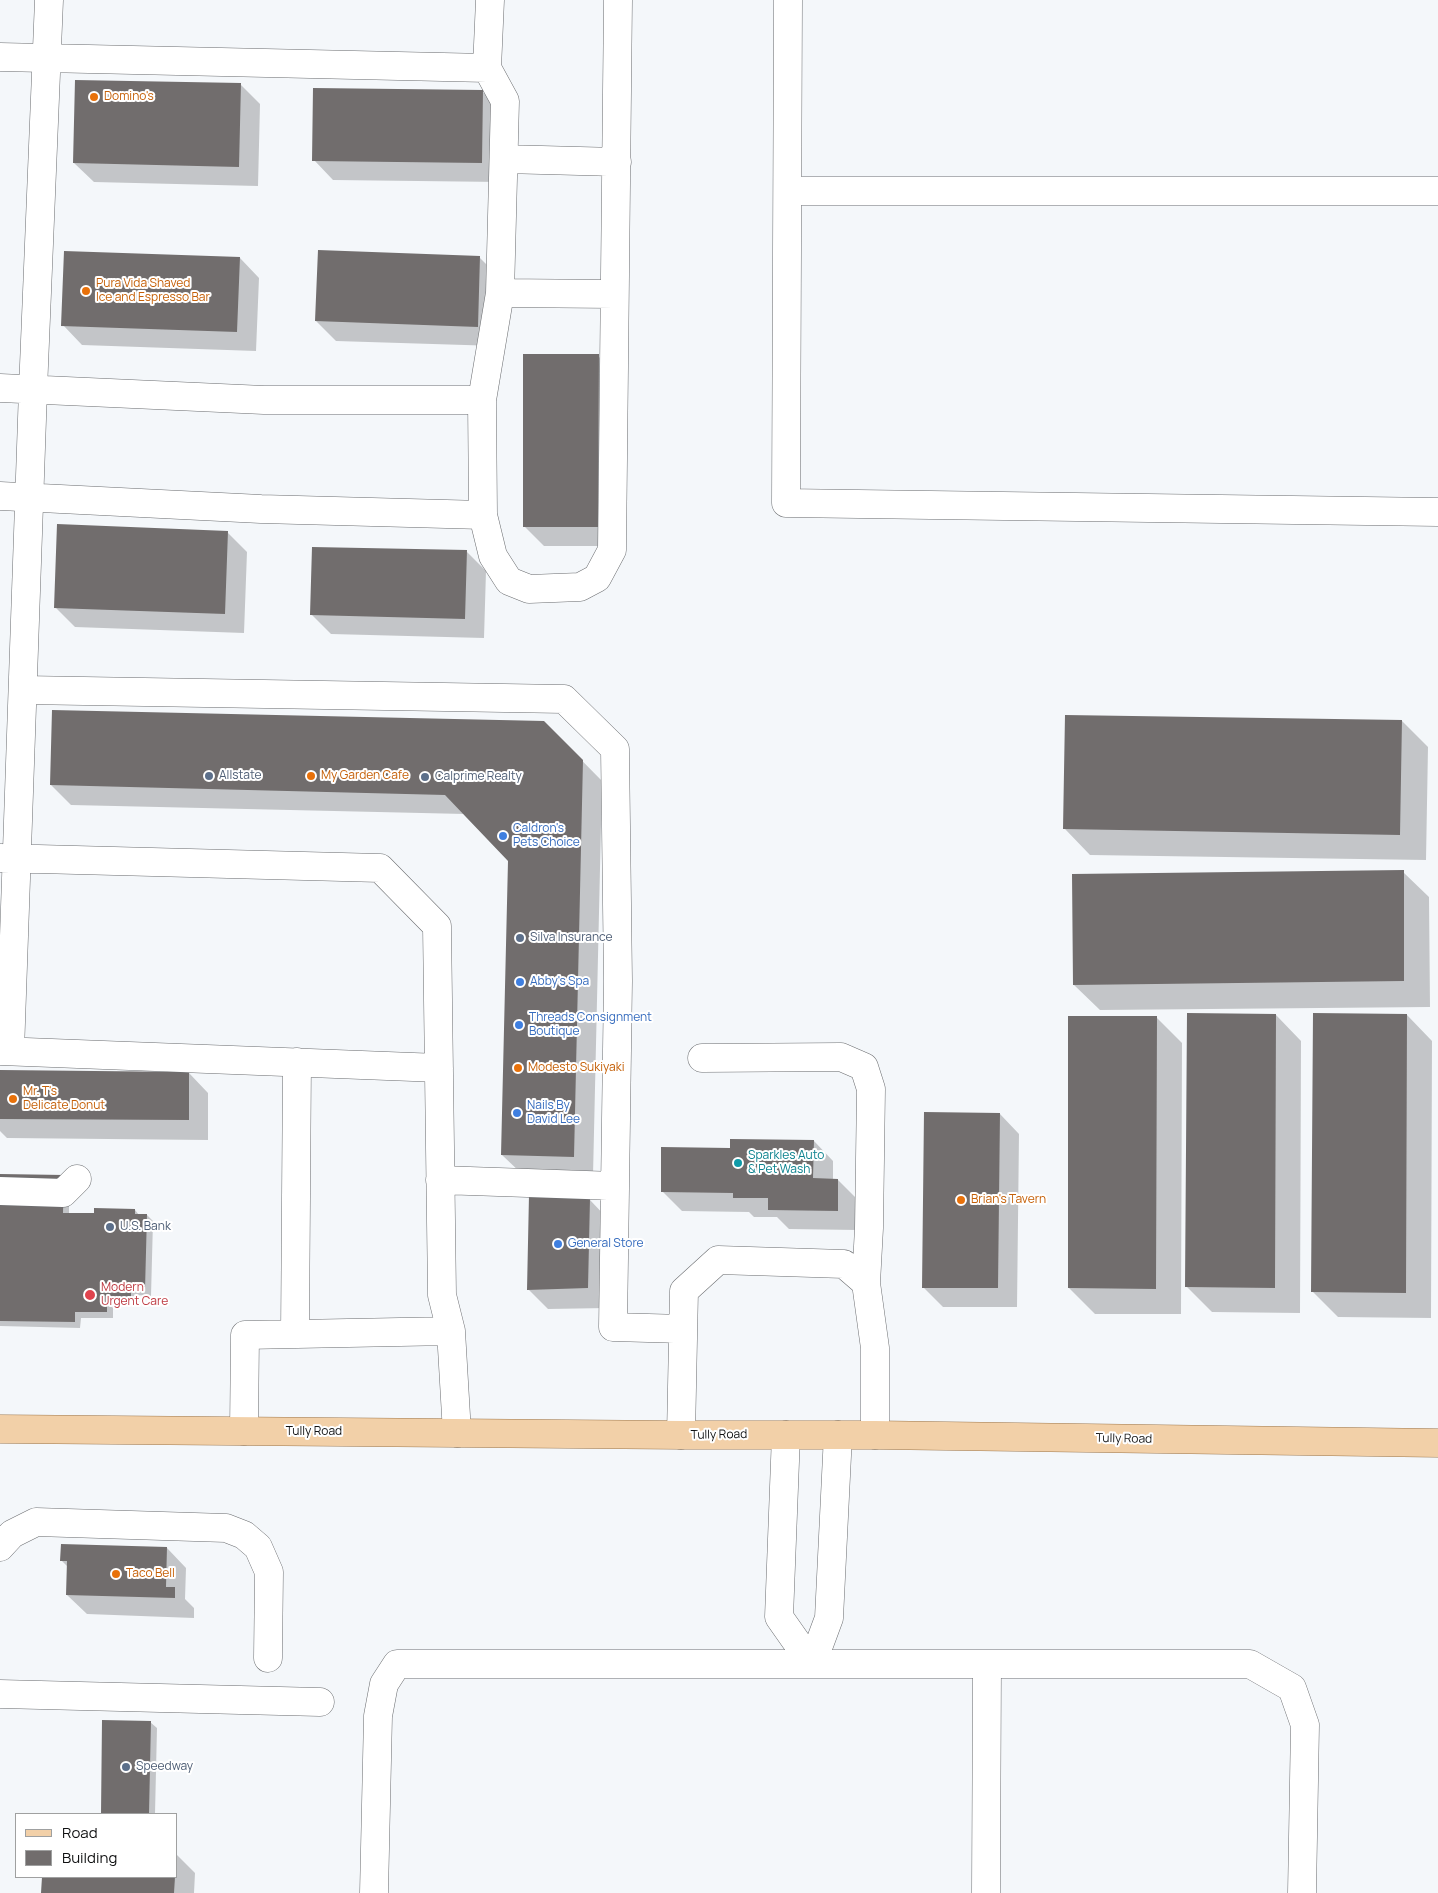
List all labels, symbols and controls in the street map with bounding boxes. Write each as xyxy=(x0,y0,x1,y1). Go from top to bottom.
place label: Domino's xyxy=(104,90,154,104)
marker: Domino's xyxy=(88,91,100,103)
place label: Pura Vida Shaved Ice and Espresso Bar xyxy=(96,277,210,305)
marker: Pura Vida Shaved Ice and Espresso Bar xyxy=(80,285,92,297)
place label: Allstate xyxy=(219,769,262,783)
place label: My Garden Cafe xyxy=(321,769,409,783)
marker: Allstate xyxy=(203,770,215,782)
marker: My Garden Cafe xyxy=(305,770,317,782)
place label: Calprime Realty xyxy=(435,770,522,784)
marker: Calprime Realty xyxy=(419,771,431,783)
place label: Caldron's Pets Choice xyxy=(513,822,580,850)
marker: Caldron's Pets Choice xyxy=(497,830,509,842)
place label: Silva Insurance xyxy=(530,931,612,945)
marker: Silva Insurance xyxy=(514,932,526,944)
place label: Abby's Spa xyxy=(530,975,589,989)
marker: Abby's Spa xyxy=(514,976,526,988)
place label: Threads Consignment Boutique xyxy=(529,1011,652,1039)
marker: Threads Consignment Boutique xyxy=(513,1019,525,1031)
place label: Modesto Sukiyaki xyxy=(528,1061,624,1075)
marker: Modesto Sukiyaki xyxy=(512,1062,524,1074)
place label: Mr. T's Delicate Donut xyxy=(23,1085,105,1113)
marker: Mr. T's Delicate Donut xyxy=(7,1093,19,1105)
place label: Nails By David Lee xyxy=(527,1099,580,1127)
marker: Nails By David Lee xyxy=(511,1107,523,1119)
place label: Sparkles Auto & Pet Wash xyxy=(748,1149,824,1177)
marker: Sparkles Auto & Pet Wash xyxy=(732,1157,744,1169)
place label: Brian's Tavern xyxy=(971,1193,1046,1207)
marker: Brian's Tavern xyxy=(955,1194,967,1206)
place label: U.S. Bank xyxy=(120,1220,171,1234)
marker: U.S. Bank xyxy=(104,1221,116,1233)
place label: General Store xyxy=(568,1237,644,1251)
marker: General Store xyxy=(552,1238,564,1250)
place label: Modern Urgent Care xyxy=(101,1281,168,1309)
marker: Modern Urgent Care xyxy=(83,1288,97,1302)
street label: Tully Road xyxy=(286,1425,342,1439)
street label: Tully Road xyxy=(691,1427,747,1443)
street label: Tully Road xyxy=(1096,1431,1152,1447)
place label: Taco Bell xyxy=(126,1567,175,1581)
marker: Taco Bell xyxy=(110,1568,122,1580)
place label: Speedway xyxy=(136,1760,193,1774)
marker: Speedway xyxy=(120,1761,132,1773)
legend xyxy=(15,1813,178,1878)
text: Road xyxy=(62,1822,98,1843)
text: Building xyxy=(62,1847,117,1868)

